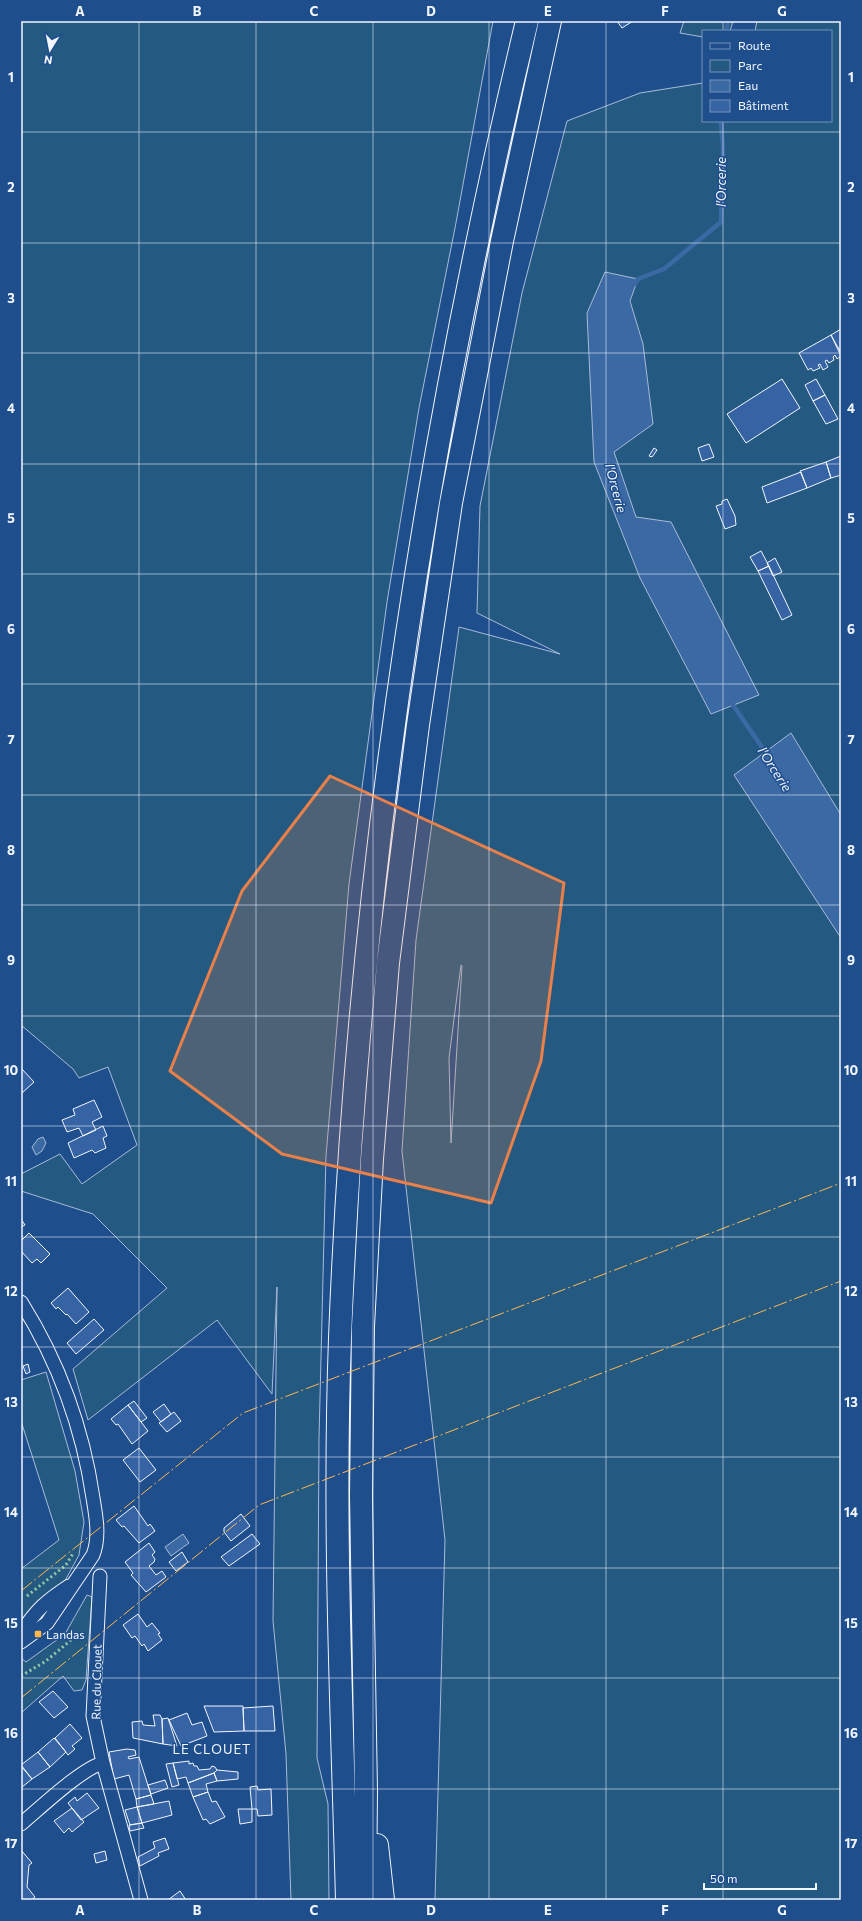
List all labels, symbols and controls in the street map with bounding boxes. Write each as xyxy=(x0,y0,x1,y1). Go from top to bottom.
text: A xyxy=(75,3,85,19)
text: B xyxy=(193,3,202,19)
text: C xyxy=(310,3,319,19)
text: D xyxy=(426,3,436,19)
text: E xyxy=(544,3,552,19)
text: F xyxy=(661,3,669,19)
text: G xyxy=(777,3,787,19)
north arrow xyxy=(30,30,70,70)
legend xyxy=(702,30,832,122)
text: Route xyxy=(738,38,771,52)
text: N xyxy=(43,53,53,67)
text: Parc xyxy=(738,58,762,72)
text: 1 xyxy=(8,69,14,85)
text: 1 xyxy=(848,69,854,85)
text: Eau xyxy=(738,78,758,92)
text: Bâtiment xyxy=(738,98,789,112)
water label: l'Orcerie xyxy=(713,157,729,207)
text: 2 xyxy=(7,179,15,195)
text: 2 xyxy=(847,179,855,195)
text: 3 xyxy=(7,290,15,306)
text: 3 xyxy=(847,290,855,306)
text: 4 xyxy=(7,400,15,416)
text: 4 xyxy=(847,400,855,416)
water label: l'Orcerie xyxy=(602,462,630,514)
text: 5 xyxy=(7,510,15,526)
text: 5 xyxy=(847,510,855,526)
text: 6 xyxy=(7,621,15,637)
text: 6 xyxy=(847,621,855,637)
text: 7 xyxy=(7,731,15,747)
text: 7 xyxy=(847,731,855,747)
water label: l'Orcerie xyxy=(755,744,795,795)
text: 8 xyxy=(7,842,15,858)
text: 8 xyxy=(847,842,855,858)
text: 9 xyxy=(7,952,15,968)
text: 9 xyxy=(847,952,855,968)
text: 10 xyxy=(4,1062,19,1078)
text: 10 xyxy=(844,1062,859,1078)
text: 11 xyxy=(5,1173,17,1189)
text: 11 xyxy=(845,1173,857,1189)
text: 12 xyxy=(4,1283,18,1299)
text: 12 xyxy=(844,1283,858,1299)
text: 13 xyxy=(4,1394,18,1410)
text: 13 xyxy=(844,1394,858,1410)
text: 14 xyxy=(4,1504,18,1520)
text: 14 xyxy=(844,1504,858,1520)
text: 15 xyxy=(4,1615,18,1631)
text: 15 xyxy=(844,1615,858,1631)
place label: Landas xyxy=(46,1627,85,1641)
marker: Landas xyxy=(33,1629,43,1639)
street label: Rue du Clouet xyxy=(88,1644,104,1720)
text: 16 xyxy=(4,1725,18,1741)
text: 16 xyxy=(844,1725,858,1741)
district label: LE CLOUET xyxy=(173,1741,251,1757)
text: 17 xyxy=(4,1835,18,1851)
text: 17 xyxy=(844,1835,858,1851)
scale bar xyxy=(704,1865,816,1891)
text: 50 m xyxy=(710,1871,738,1885)
text: A xyxy=(75,1902,85,1918)
text: B xyxy=(193,1902,202,1918)
text: C xyxy=(310,1902,319,1918)
text: D xyxy=(426,1902,436,1918)
text: E xyxy=(544,1902,552,1918)
text: F xyxy=(661,1902,669,1918)
text: G xyxy=(777,1902,787,1918)

